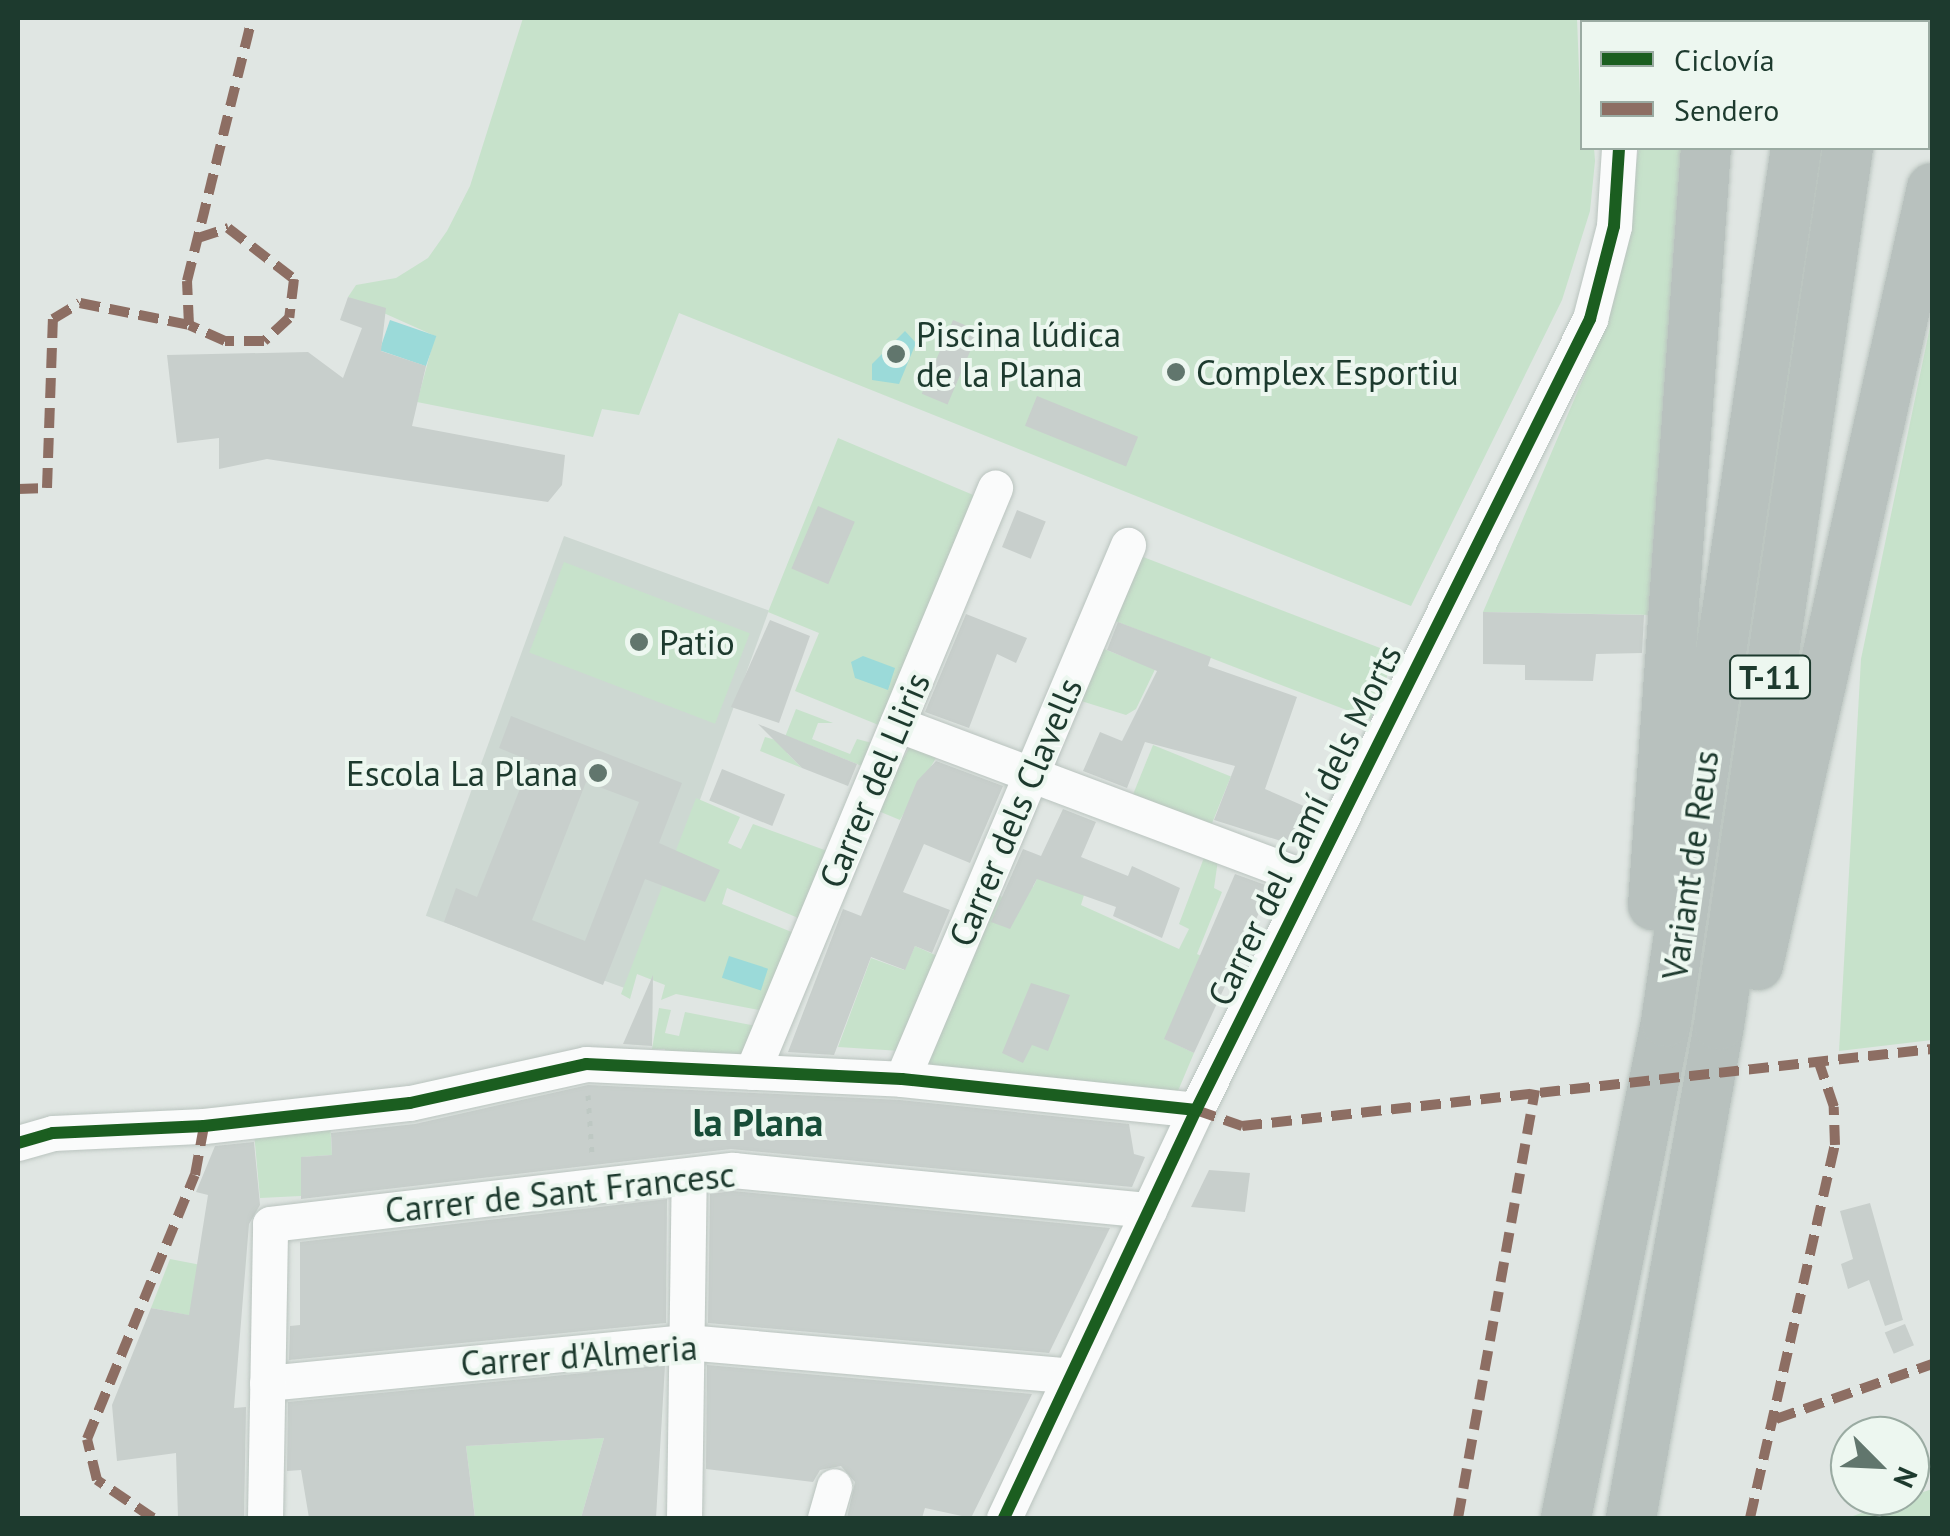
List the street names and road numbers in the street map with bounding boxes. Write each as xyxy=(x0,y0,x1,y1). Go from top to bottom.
street label: Carrer del Camí dels Morts xyxy=(1198,638,1410,1012)
road number: T-11 xyxy=(1728,650,1812,704)
street label: Carrer del Lliris xyxy=(810,666,938,894)
street label: Carrer dels Clavells xyxy=(940,671,1090,953)
street label: Variant de Reus xyxy=(1653,748,1727,982)
street label: Carrer de Sant Francesc xyxy=(383,1153,737,1231)
street label: Carrer d'Almeria xyxy=(459,1326,699,1384)

